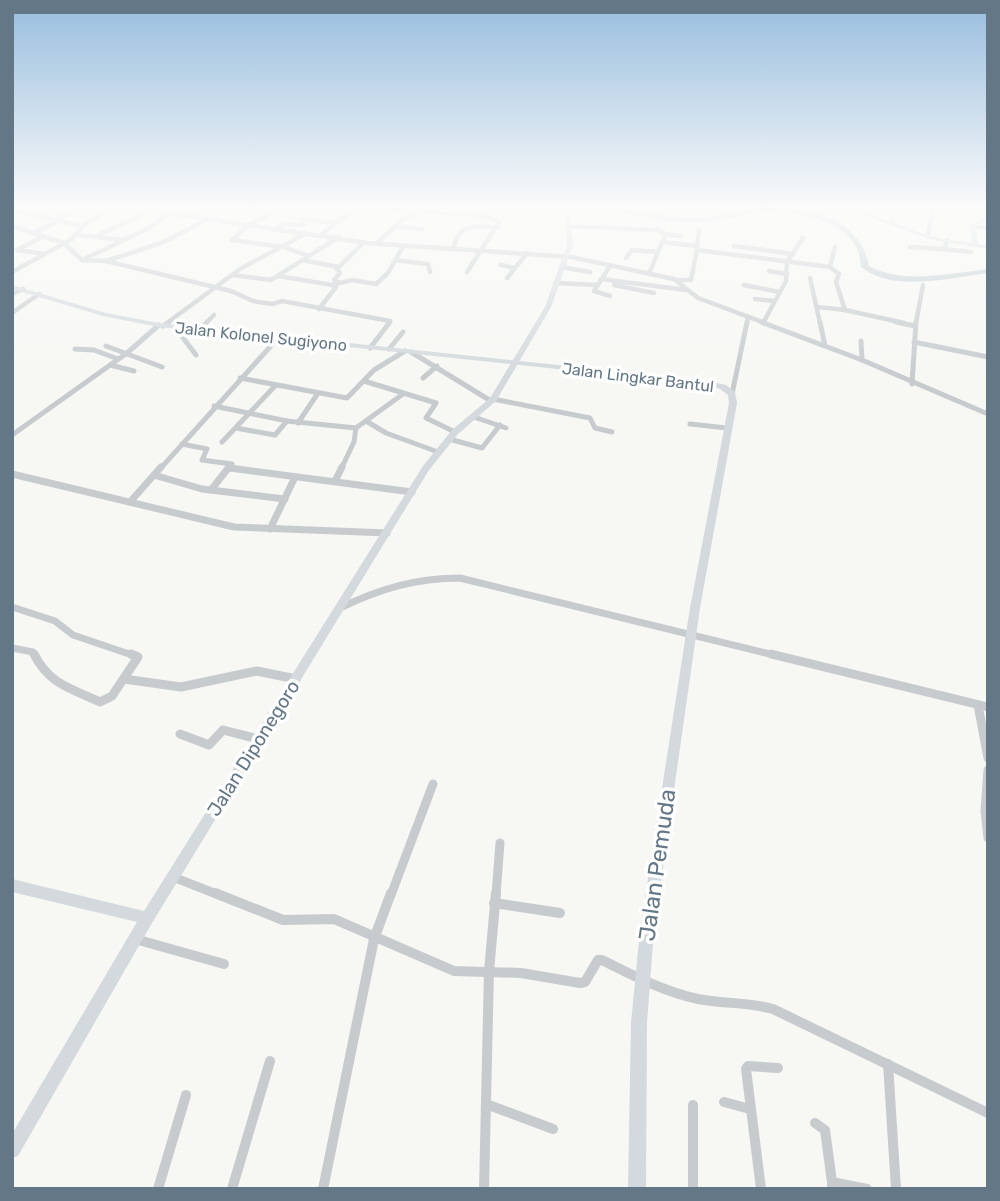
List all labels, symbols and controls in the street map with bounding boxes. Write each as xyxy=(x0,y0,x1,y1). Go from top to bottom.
street label: Jalan Kolonel Sugiyono xyxy=(174,318,348,355)
street label: Jalan Lingkar Bantul xyxy=(561,359,715,396)
street label: Jalan Diponegoro xyxy=(202,676,305,821)
street label: Jalan Pemuda xyxy=(632,787,682,943)

